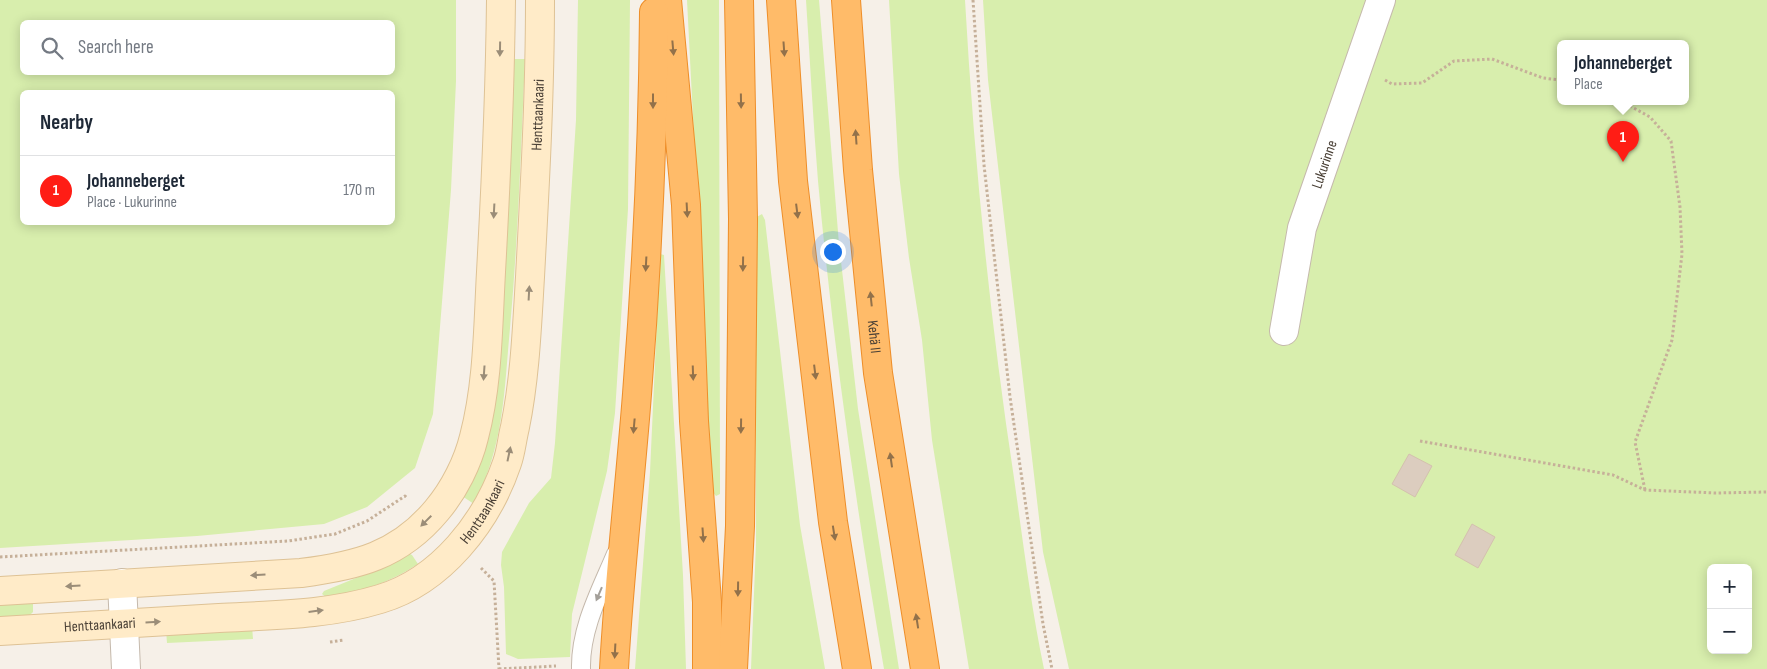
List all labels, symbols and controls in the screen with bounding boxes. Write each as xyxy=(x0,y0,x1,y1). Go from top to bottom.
search box xyxy=(20,20,395,75)
icon: search xyxy=(38,34,66,62)
text: Search here xyxy=(78,36,154,59)
popup xyxy=(1557,40,1689,105)
one-way arrow xyxy=(496,41,504,57)
one-way arrow xyxy=(669,41,677,57)
one-way arrow xyxy=(781,41,789,57)
text: Johanneberget xyxy=(1574,52,1672,75)
text: Place xyxy=(1574,75,1603,94)
street label: Henttaankaari xyxy=(527,78,548,151)
one-way arrow xyxy=(649,93,657,109)
one-way arrow xyxy=(737,93,745,109)
text: Nearby xyxy=(40,110,93,135)
pin: 1 xyxy=(1607,121,1639,162)
one-way arrow xyxy=(852,129,860,145)
street label: Lukurinne xyxy=(1307,138,1341,191)
text: Johanneberget xyxy=(87,170,185,193)
text: 1 xyxy=(53,181,59,200)
text: 170 m xyxy=(343,181,375,200)
text: Place · Lukurinne xyxy=(87,193,177,212)
one-way arrow xyxy=(490,203,498,219)
one-way arrow xyxy=(683,203,691,219)
one-way arrow xyxy=(793,203,801,219)
your location xyxy=(820,239,846,265)
one-way arrow xyxy=(642,256,650,272)
one-way arrow xyxy=(739,256,747,272)
one-way arrow xyxy=(525,285,533,301)
one-way arrow xyxy=(867,291,875,307)
street label: Kehä II xyxy=(863,319,886,354)
one-way arrow xyxy=(811,364,819,380)
one-way arrow xyxy=(689,365,697,381)
one-way arrow xyxy=(480,366,488,382)
one-way arrow xyxy=(630,418,638,434)
one-way arrow xyxy=(737,418,745,434)
one-way arrow xyxy=(505,447,513,462)
one-way arrow xyxy=(887,452,895,468)
street label: Henttaankaari xyxy=(456,477,509,548)
one-way arrow xyxy=(421,515,433,527)
one-way arrow xyxy=(831,526,839,542)
one-way arrow xyxy=(699,527,707,543)
map controls xyxy=(1707,564,1752,654)
button: + xyxy=(1707,564,1752,609)
one-way arrow xyxy=(250,572,266,580)
one-way arrow xyxy=(734,581,742,597)
one-way arrow xyxy=(65,583,81,591)
one-way arrow xyxy=(595,587,603,601)
one-way arrow xyxy=(308,607,324,615)
button: − xyxy=(1707,609,1752,654)
street label: Henttaankaari xyxy=(63,613,136,636)
one-way arrow xyxy=(912,613,920,629)
one-way arrow xyxy=(146,617,162,625)
one-way arrow xyxy=(611,643,619,659)

